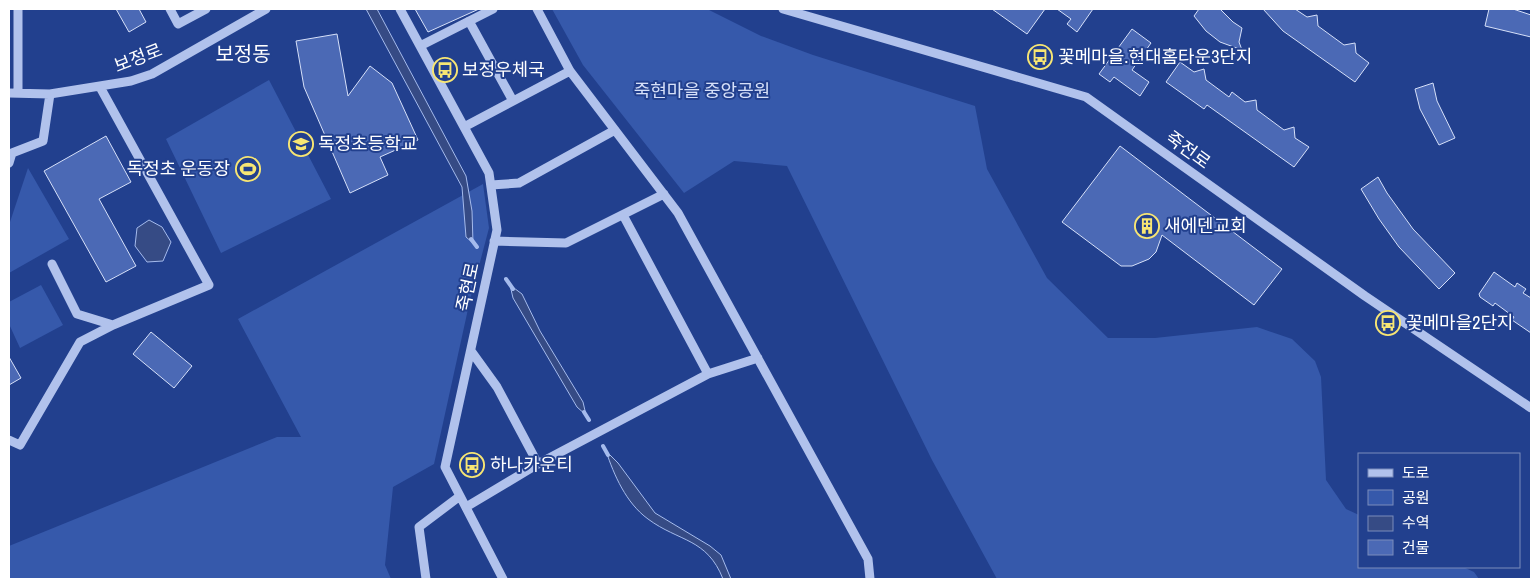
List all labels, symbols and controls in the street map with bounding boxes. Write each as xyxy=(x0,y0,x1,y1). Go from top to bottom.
street label: 보정로 xyxy=(110,37,165,78)
district label: 보정동 xyxy=(215,40,271,67)
bus stop icon: 꽃메마을.현대홈타운3단지 xyxy=(1027,44,1053,70)
place label: 꽃메마을.현대홈타운3단지 xyxy=(1058,44,1252,69)
bus stop icon: 보정우체국 xyxy=(432,57,458,83)
place label: 보정우체국 xyxy=(462,57,545,82)
park label: 죽현마을 중앙공원 xyxy=(634,78,770,103)
street label: 죽전로 xyxy=(1161,125,1216,174)
school or university icon: 독정초등학교 xyxy=(288,131,314,157)
place label: 독정초등학교 xyxy=(318,131,417,156)
place label: 독정초 운동장 xyxy=(127,156,230,181)
sports icon: 독정초 운동장 xyxy=(235,156,261,182)
building icon: 새에덴교회 xyxy=(1134,213,1160,239)
place label: 새에덴교회 xyxy=(1164,213,1247,238)
street label: 죽현로 xyxy=(450,260,485,314)
bus stop icon: 꽃메마을2단지 xyxy=(1375,310,1401,336)
place label: 꽃메마을2단지 xyxy=(1406,310,1514,335)
bus stop icon: 하나카운티 xyxy=(459,452,485,478)
place label: 하나카운티 xyxy=(490,452,573,477)
legend xyxy=(1358,453,1520,568)
text: 도로 xyxy=(1402,462,1430,483)
text: 공원 xyxy=(1402,487,1430,508)
text: 수역 xyxy=(1402,512,1430,533)
text: 건물 xyxy=(1402,537,1430,558)

